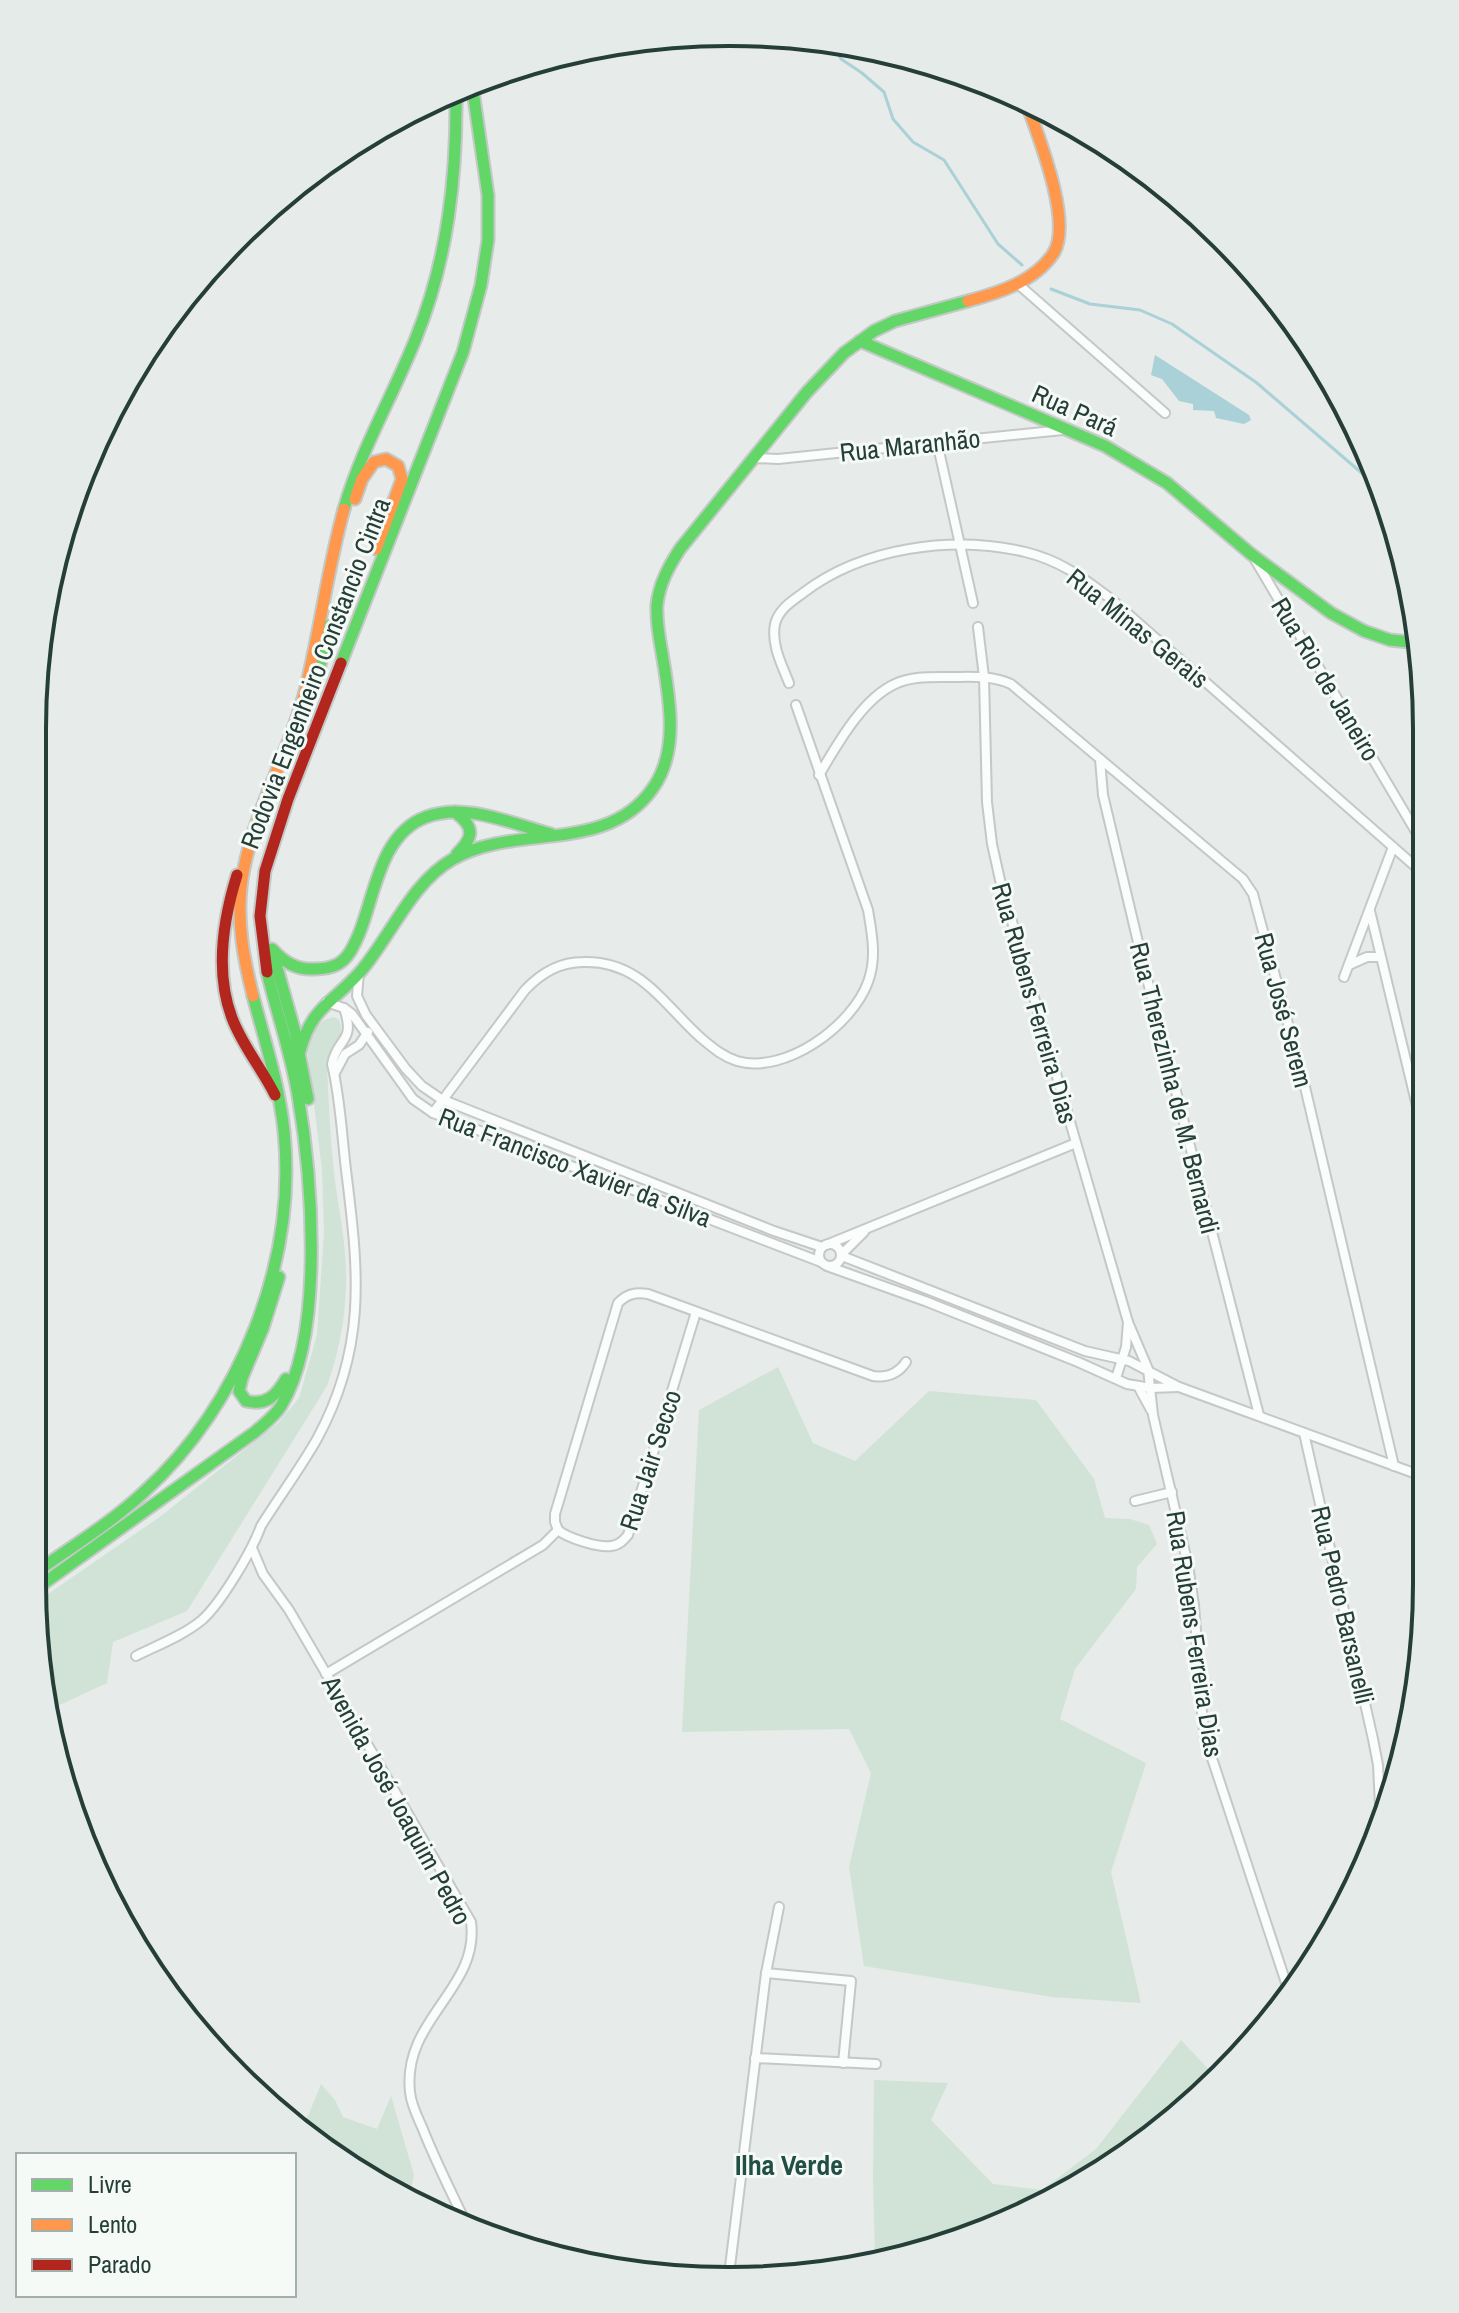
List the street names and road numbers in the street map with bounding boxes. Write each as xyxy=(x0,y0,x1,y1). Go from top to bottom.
street label: Rua Pará xyxy=(1027,376,1123,444)
street label: Rua Maranhão xyxy=(838,420,982,470)
street label: Rodovia Engenheiro Constancio Cintra xyxy=(232,492,398,854)
street label: Rua Minas Gerais xyxy=(1060,560,1216,696)
street label: Rua Rio de Janeiro xyxy=(1263,591,1389,767)
street label: Rua Rubens Ferreira Dias xyxy=(984,879,1086,1127)
street label: Rua José Serem xyxy=(1247,929,1321,1091)
street label: Rua Therezinha de M. Bernardi xyxy=(1122,938,1228,1238)
street label: Rua Francisco Xavier da Silva xyxy=(434,1099,716,1235)
street label: Rua Jair Secco xyxy=(611,1385,689,1535)
street label: Rua Pedro Barsanelli xyxy=(1303,1502,1383,1708)
street label: Rua Rubens Ferreira Dias xyxy=(1158,1508,1232,1760)
street label: Avenida José Joaquim Pedro xyxy=(313,1668,480,1931)

